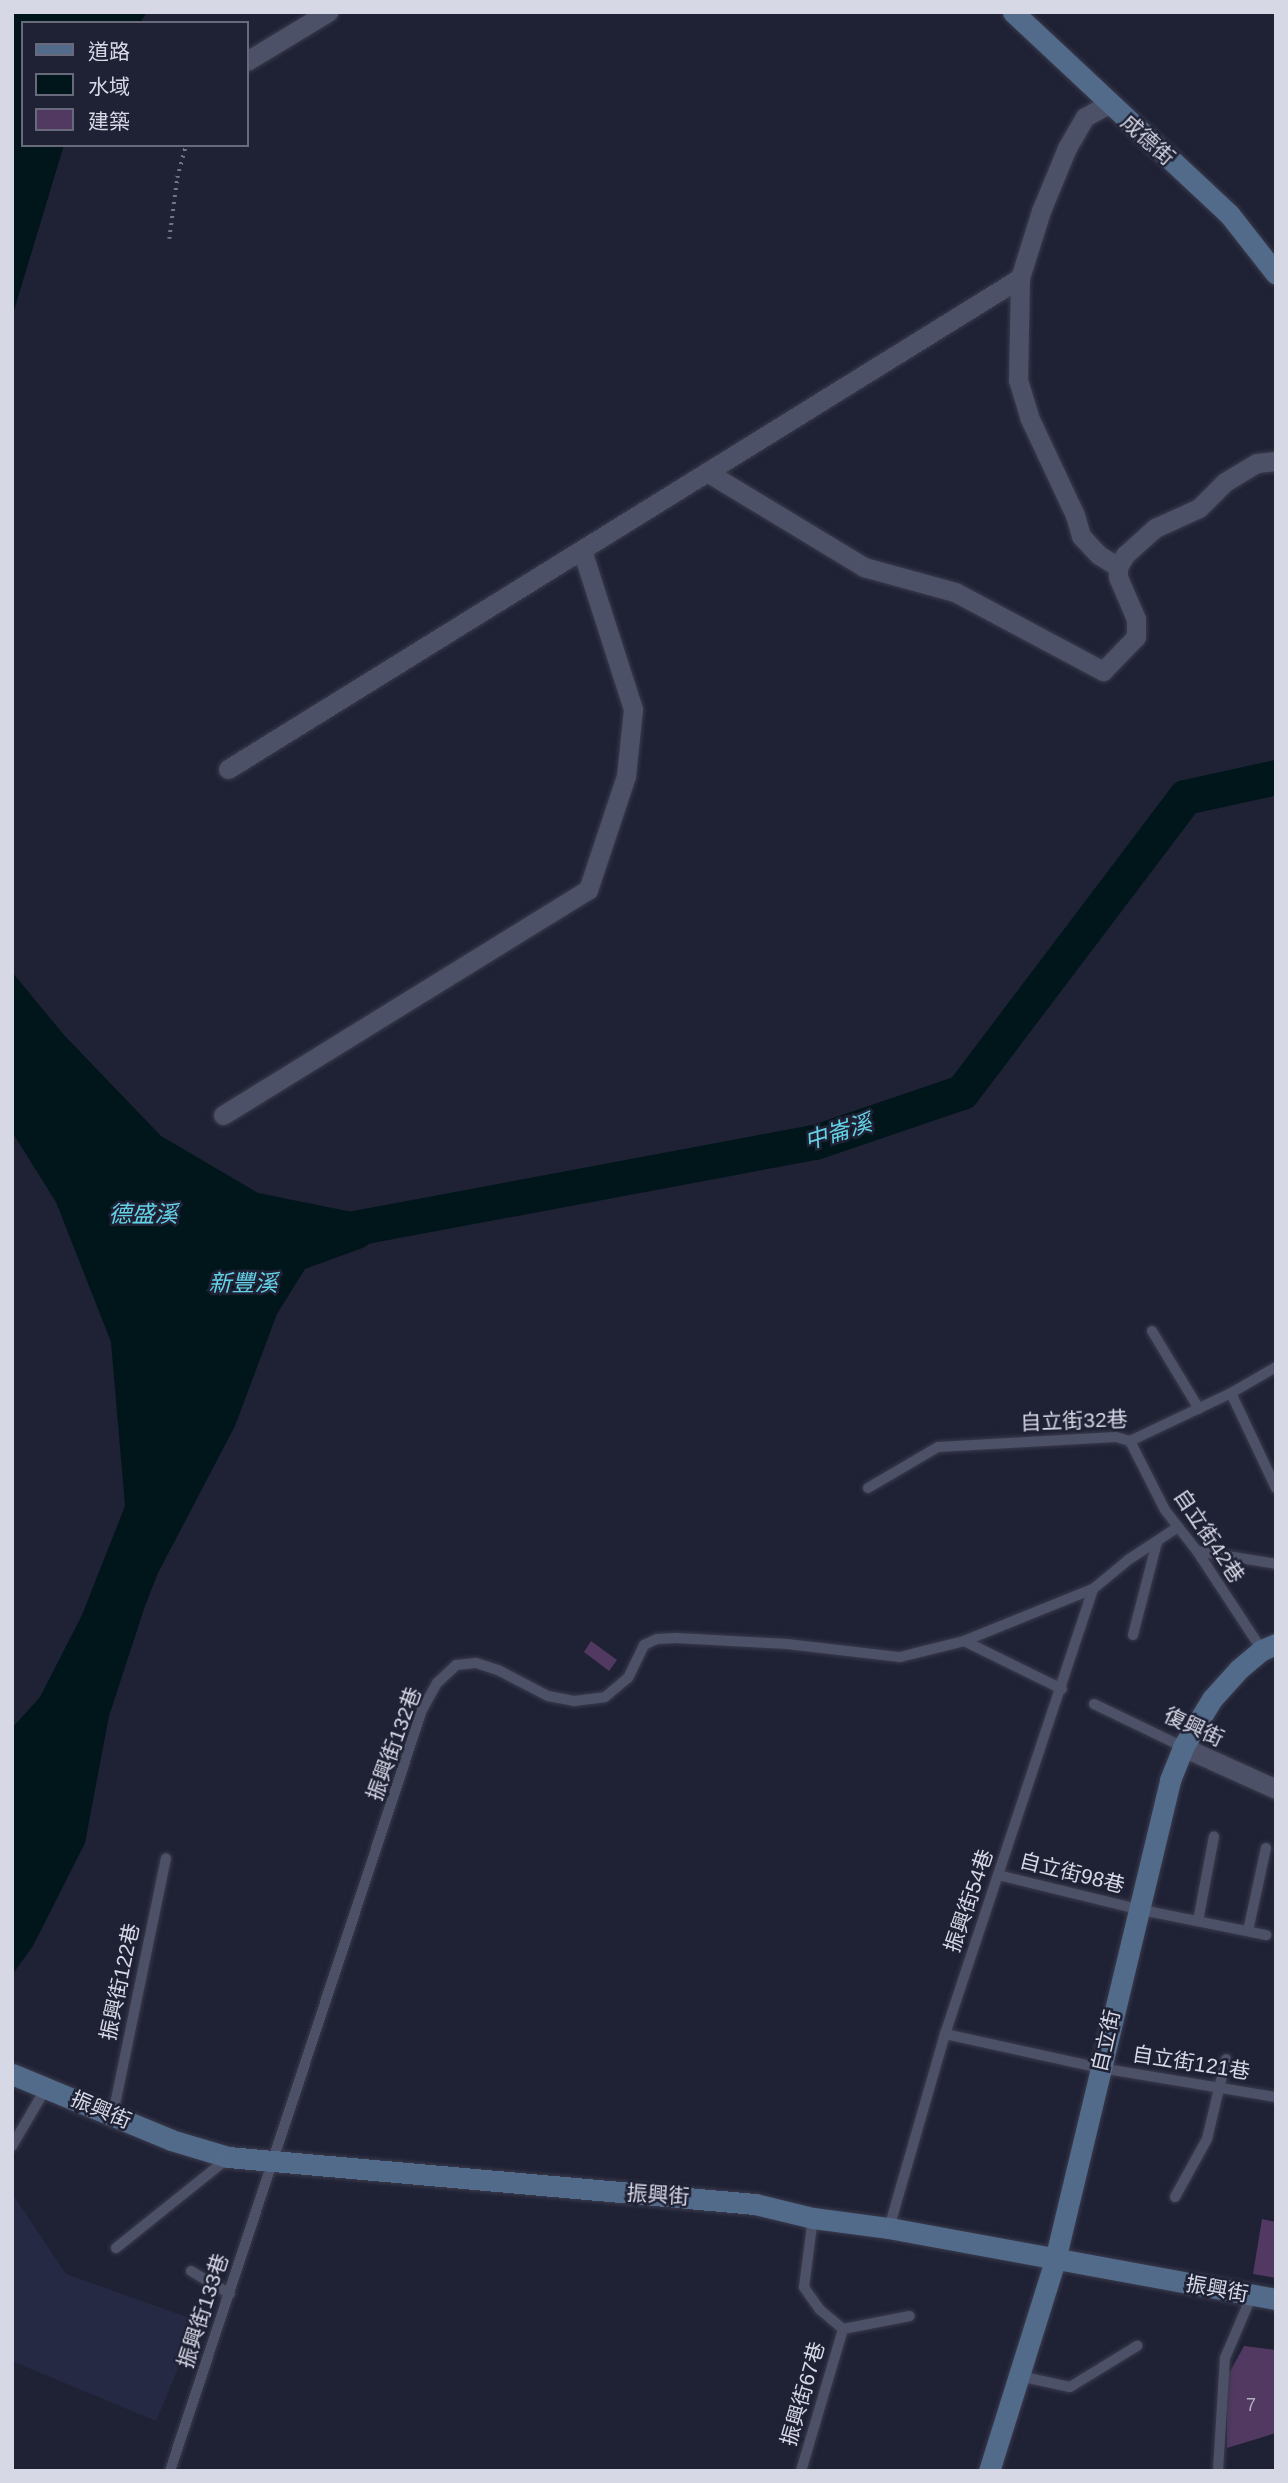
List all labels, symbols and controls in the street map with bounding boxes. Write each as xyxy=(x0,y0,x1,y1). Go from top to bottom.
legend xyxy=(21,21,248,147)
text: 道路 xyxy=(88,40,130,63)
text: 水域 xyxy=(88,75,130,98)
text: 建築 xyxy=(88,110,130,133)
street label: 成德街 xyxy=(1116,110,1180,170)
water label: 中崙溪 xyxy=(801,1109,875,1155)
water label: 德盛溪 xyxy=(109,1200,177,1228)
water label: 新豐溪 xyxy=(209,1269,277,1297)
street label: 自立街32巷 xyxy=(1020,1407,1128,1435)
street label: 自立街42巷 xyxy=(1169,1484,1249,1588)
street label: 振興街132巷 xyxy=(362,1684,426,1804)
street label: 復興街 xyxy=(1160,1702,1228,1752)
street label: 振興街54巷 xyxy=(940,1846,998,1956)
street label: 自立街98巷 xyxy=(1017,1848,1127,1898)
street label: 振興街122巷 xyxy=(95,1921,145,2043)
street label: 自立街 xyxy=(1087,2007,1125,2075)
street label: 自立街121巷 xyxy=(1130,2041,1252,2085)
street label: 振興街 xyxy=(67,2086,135,2134)
street label: 振興街 xyxy=(626,2180,690,2210)
street label: 振興街133巷 xyxy=(173,2251,233,2371)
street label: 振興街 xyxy=(1184,2271,1250,2307)
street label: 振興街67巷 xyxy=(776,2339,830,2449)
house number: 7 xyxy=(1246,2394,1256,2416)

